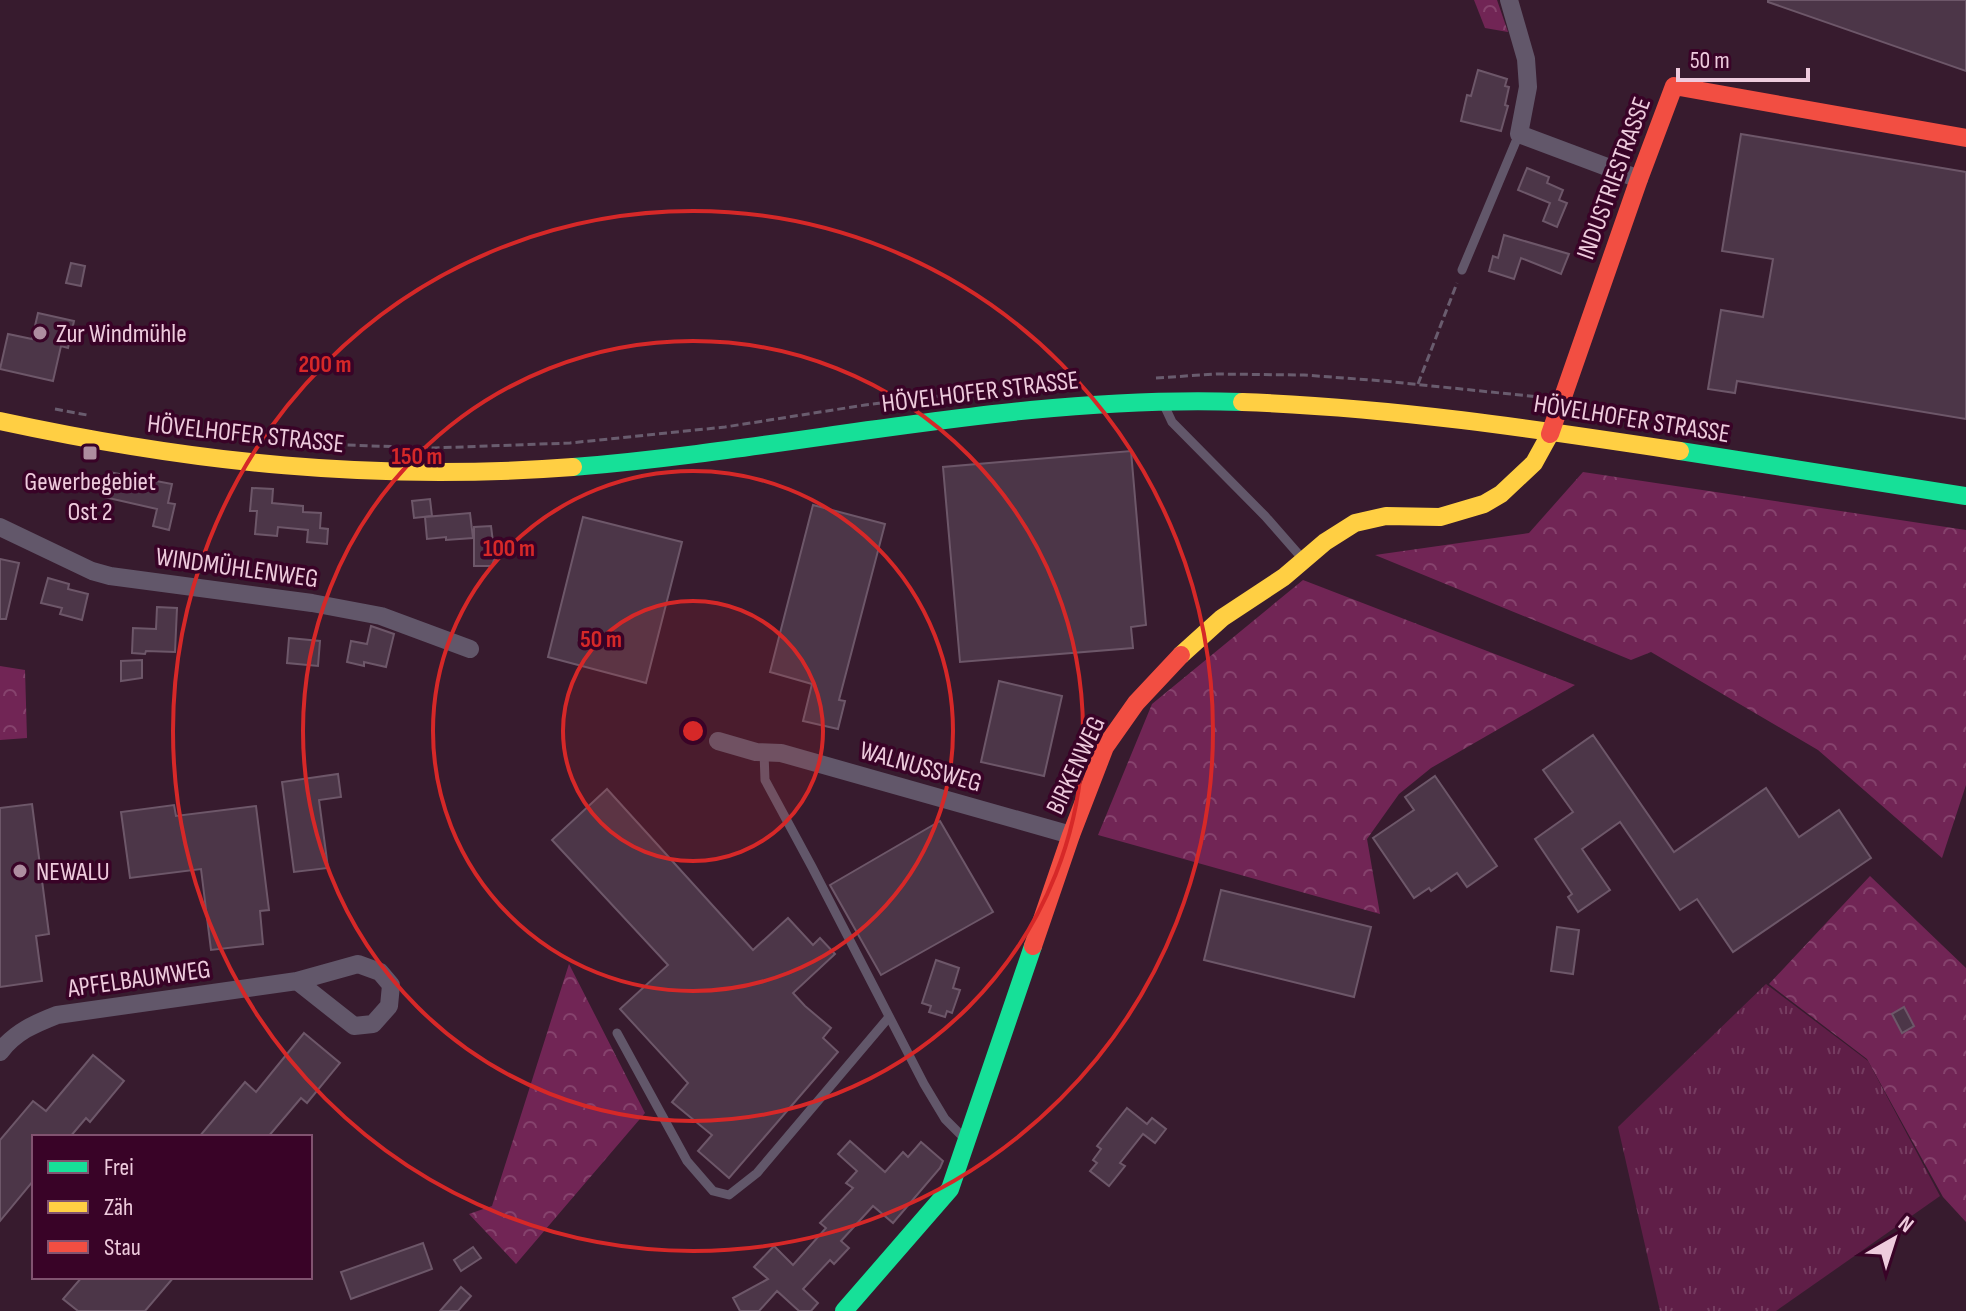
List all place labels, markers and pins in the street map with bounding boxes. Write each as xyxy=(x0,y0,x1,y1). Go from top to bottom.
place label: Zur Windmühle xyxy=(56,319,187,350)
marker: Zur Windmühle xyxy=(31,324,49,342)
marker: Gewerbegebiet Ost 2 xyxy=(81,444,99,462)
place label: Gewerbegebiet Ost 2 xyxy=(24,467,156,528)
centre of rings xyxy=(679,717,707,745)
place label: NEWALU xyxy=(36,857,110,888)
marker: NEWALU xyxy=(11,862,29,880)

